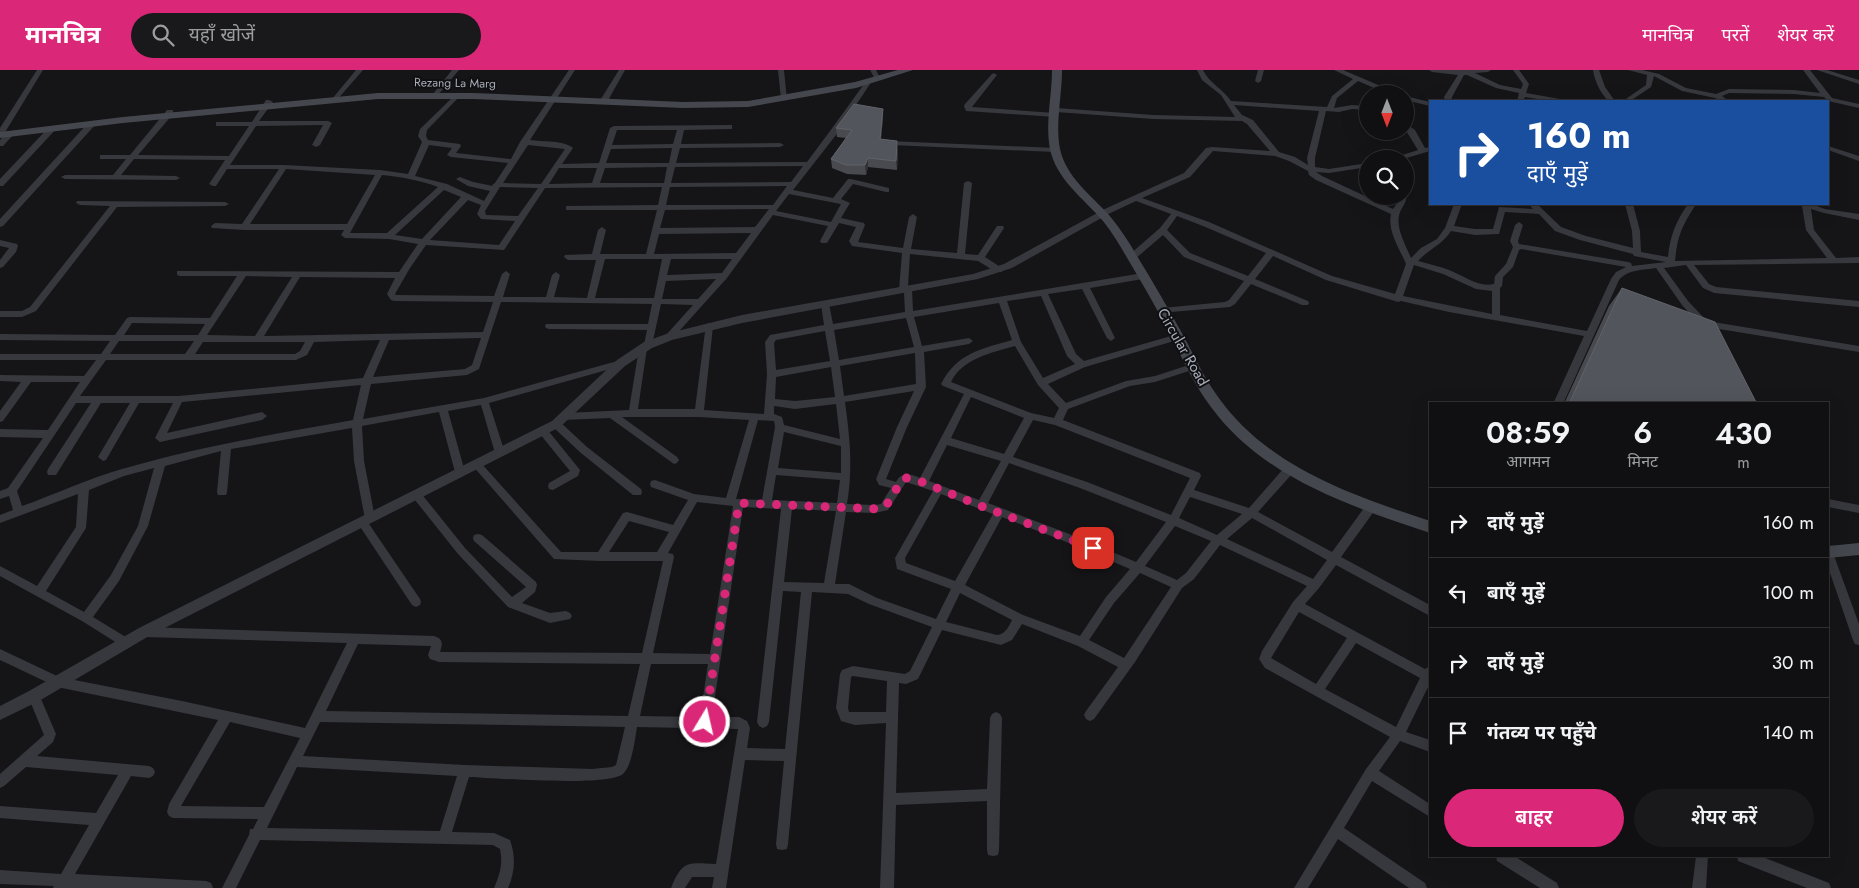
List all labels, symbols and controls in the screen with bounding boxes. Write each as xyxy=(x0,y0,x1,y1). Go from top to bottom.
search box xyxy=(131,13,481,58)
text: मानचित्र xyxy=(25,17,101,52)
icon: search xyxy=(149,21,177,49)
text: यहाँ खोजें xyxy=(189,21,255,48)
text: मानचित्र xyxy=(1642,22,1694,48)
text: परतें xyxy=(1722,22,1749,48)
text: शेयर करें xyxy=(1777,22,1834,48)
street label: Rezang La Marg xyxy=(414,73,496,93)
north arrow xyxy=(1359,85,1414,140)
map controls xyxy=(1359,85,1414,205)
text: 160 m xyxy=(1527,111,1631,161)
icon: right xyxy=(1444,120,1509,185)
button: search xyxy=(1359,150,1414,205)
text: दाएँ मुड़ें xyxy=(1527,157,1588,189)
street label: Circular Road xyxy=(1152,304,1214,390)
text: 08:59 xyxy=(1486,411,1571,454)
text: 6 xyxy=(1633,411,1652,454)
text: 430 xyxy=(1715,412,1772,455)
text: आगमन xyxy=(1506,450,1550,473)
text: मिनट xyxy=(1627,450,1658,473)
text: m xyxy=(1737,451,1750,474)
icon: right xyxy=(1444,509,1472,537)
text: दाएँ मुड़ें xyxy=(1487,509,1544,536)
text: 160 m xyxy=(1763,509,1814,536)
pin xyxy=(1072,527,1114,569)
icon: arrive xyxy=(1079,534,1107,562)
icon: left xyxy=(1444,579,1472,607)
text: बाएँ मुड़ें xyxy=(1487,579,1545,606)
text: 100 m xyxy=(1762,579,1814,606)
icon: right xyxy=(1444,649,1472,677)
text: दाएँ मुड़ें xyxy=(1487,649,1544,676)
text: 30 m xyxy=(1772,649,1814,676)
position arrow xyxy=(678,695,730,747)
icon: arrive xyxy=(1444,719,1472,747)
text: गंतव्य पर पहुँचे xyxy=(1487,719,1596,746)
text: 140 m xyxy=(1762,719,1814,746)
button: बाहर xyxy=(1444,789,1624,847)
button: शेयर करें xyxy=(1634,789,1814,847)

